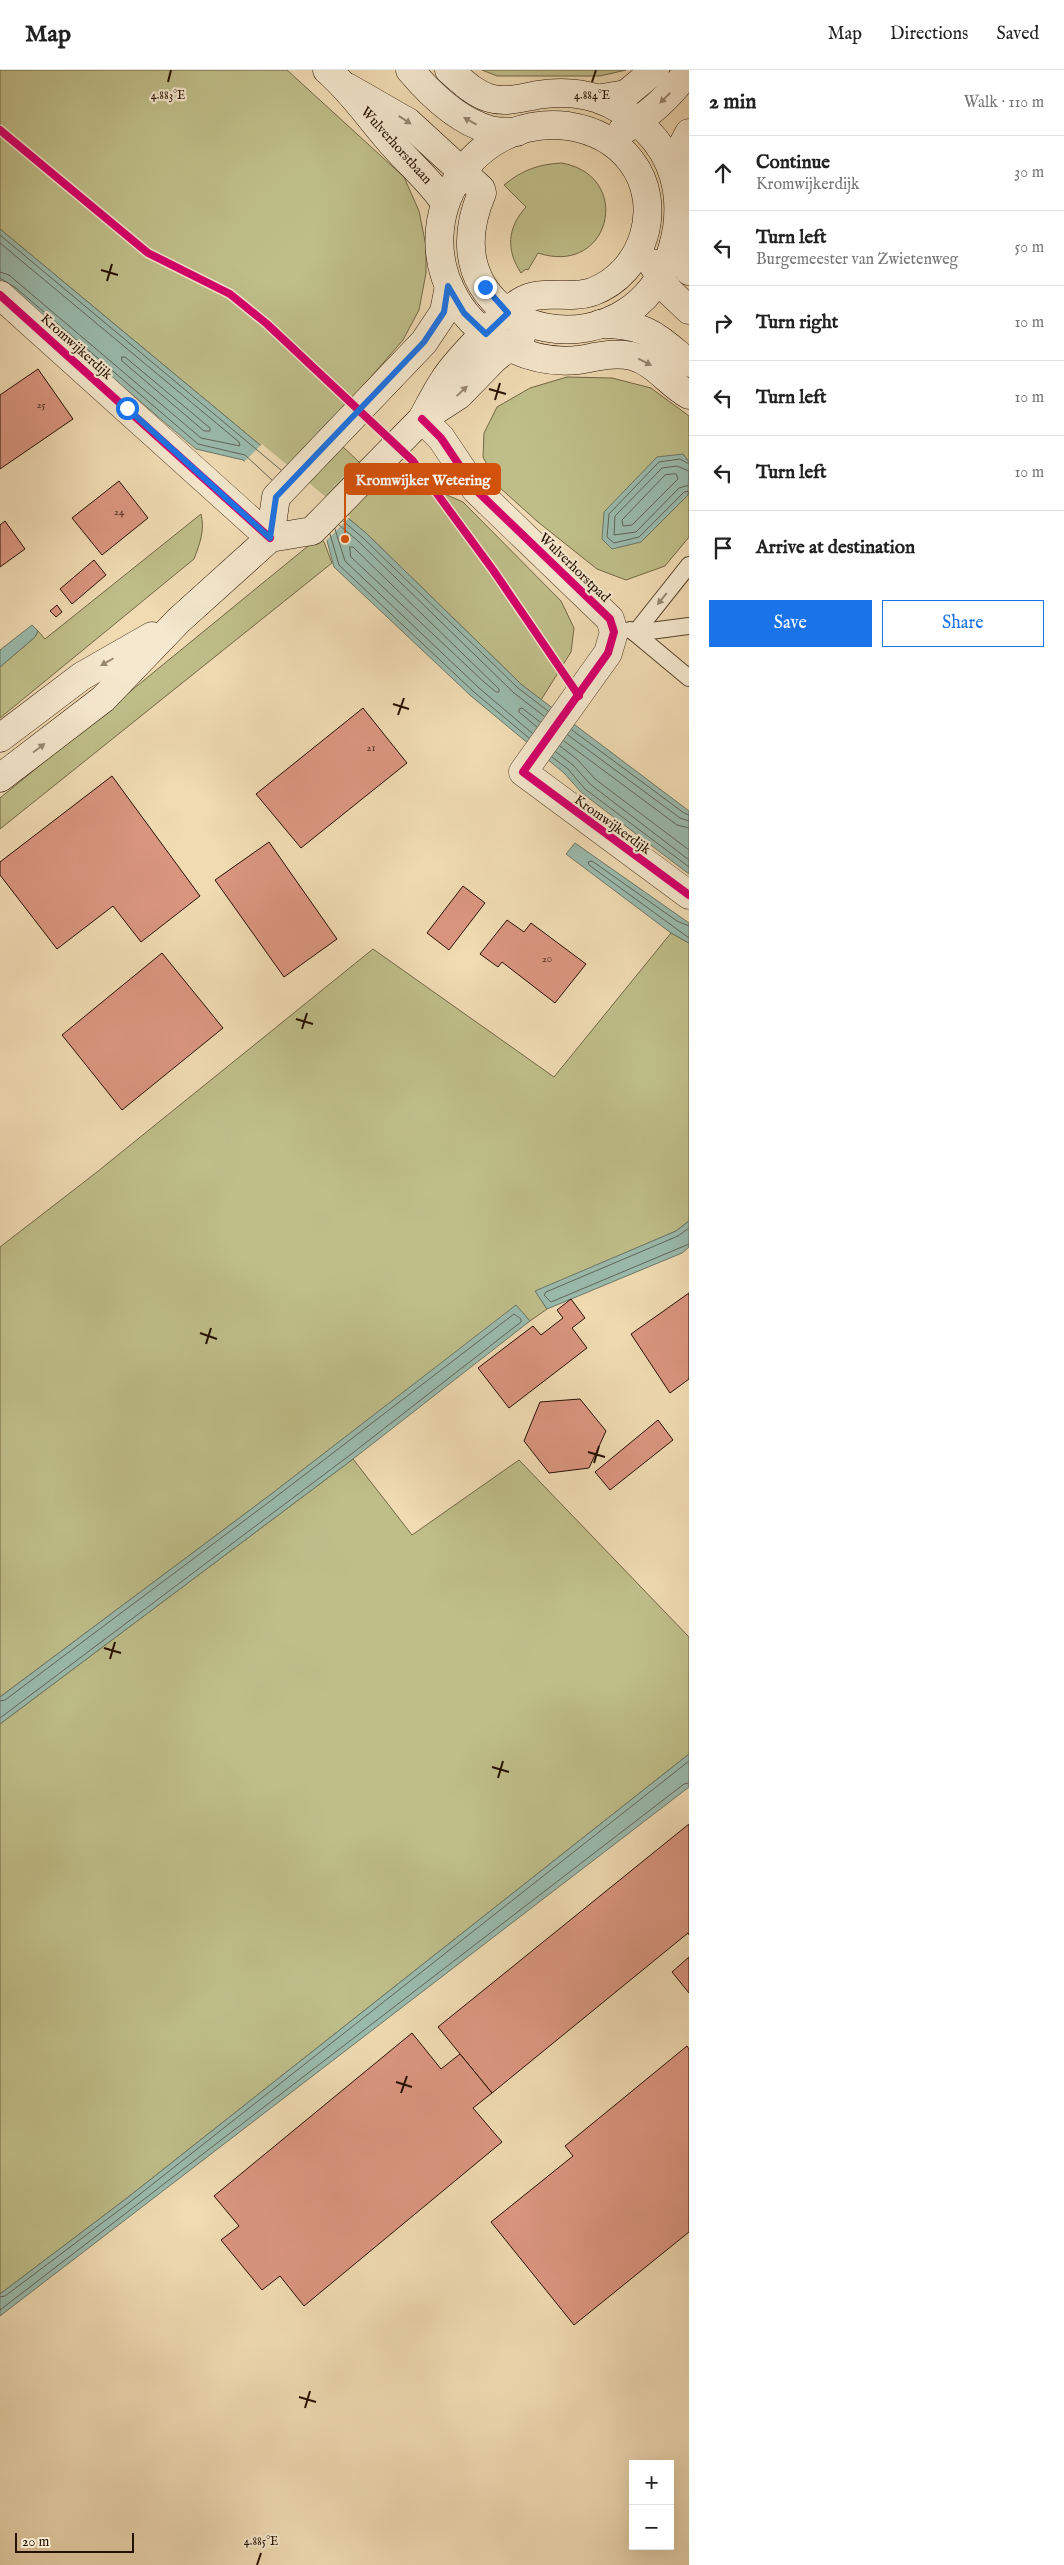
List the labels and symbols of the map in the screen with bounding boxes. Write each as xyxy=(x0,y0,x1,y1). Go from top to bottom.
text: 4.883°E xyxy=(151,88,185,103)
text: 4.884°E xyxy=(574,88,610,103)
one-way arrow xyxy=(659,92,671,104)
street label: Wulverhorstbaan xyxy=(357,103,436,189)
one-way arrow xyxy=(398,116,411,125)
one-way arrow xyxy=(463,117,477,125)
route end xyxy=(474,276,497,299)
street label: Kromwijkerdijk xyxy=(37,310,116,384)
one-way arrow xyxy=(637,358,652,366)
one-way arrow xyxy=(456,385,468,397)
route start xyxy=(116,397,139,420)
house number: 25 xyxy=(36,398,46,412)
callout: Kromwijker Wetering xyxy=(345,464,500,494)
text: Kromwijker Wetering xyxy=(356,471,491,490)
house number: 24 xyxy=(114,505,125,519)
street label: Wulverhorstpad xyxy=(535,529,614,607)
one-way arrow xyxy=(656,592,667,605)
one-way arrow xyxy=(100,657,113,666)
house number: 21 xyxy=(366,741,376,755)
one-way arrow xyxy=(32,743,45,754)
street label: Kromwijkerdijk xyxy=(570,791,655,859)
house number: 20 xyxy=(542,952,552,966)
scale bar xyxy=(15,2530,134,2553)
text: 4.885°E xyxy=(244,2534,278,2549)

